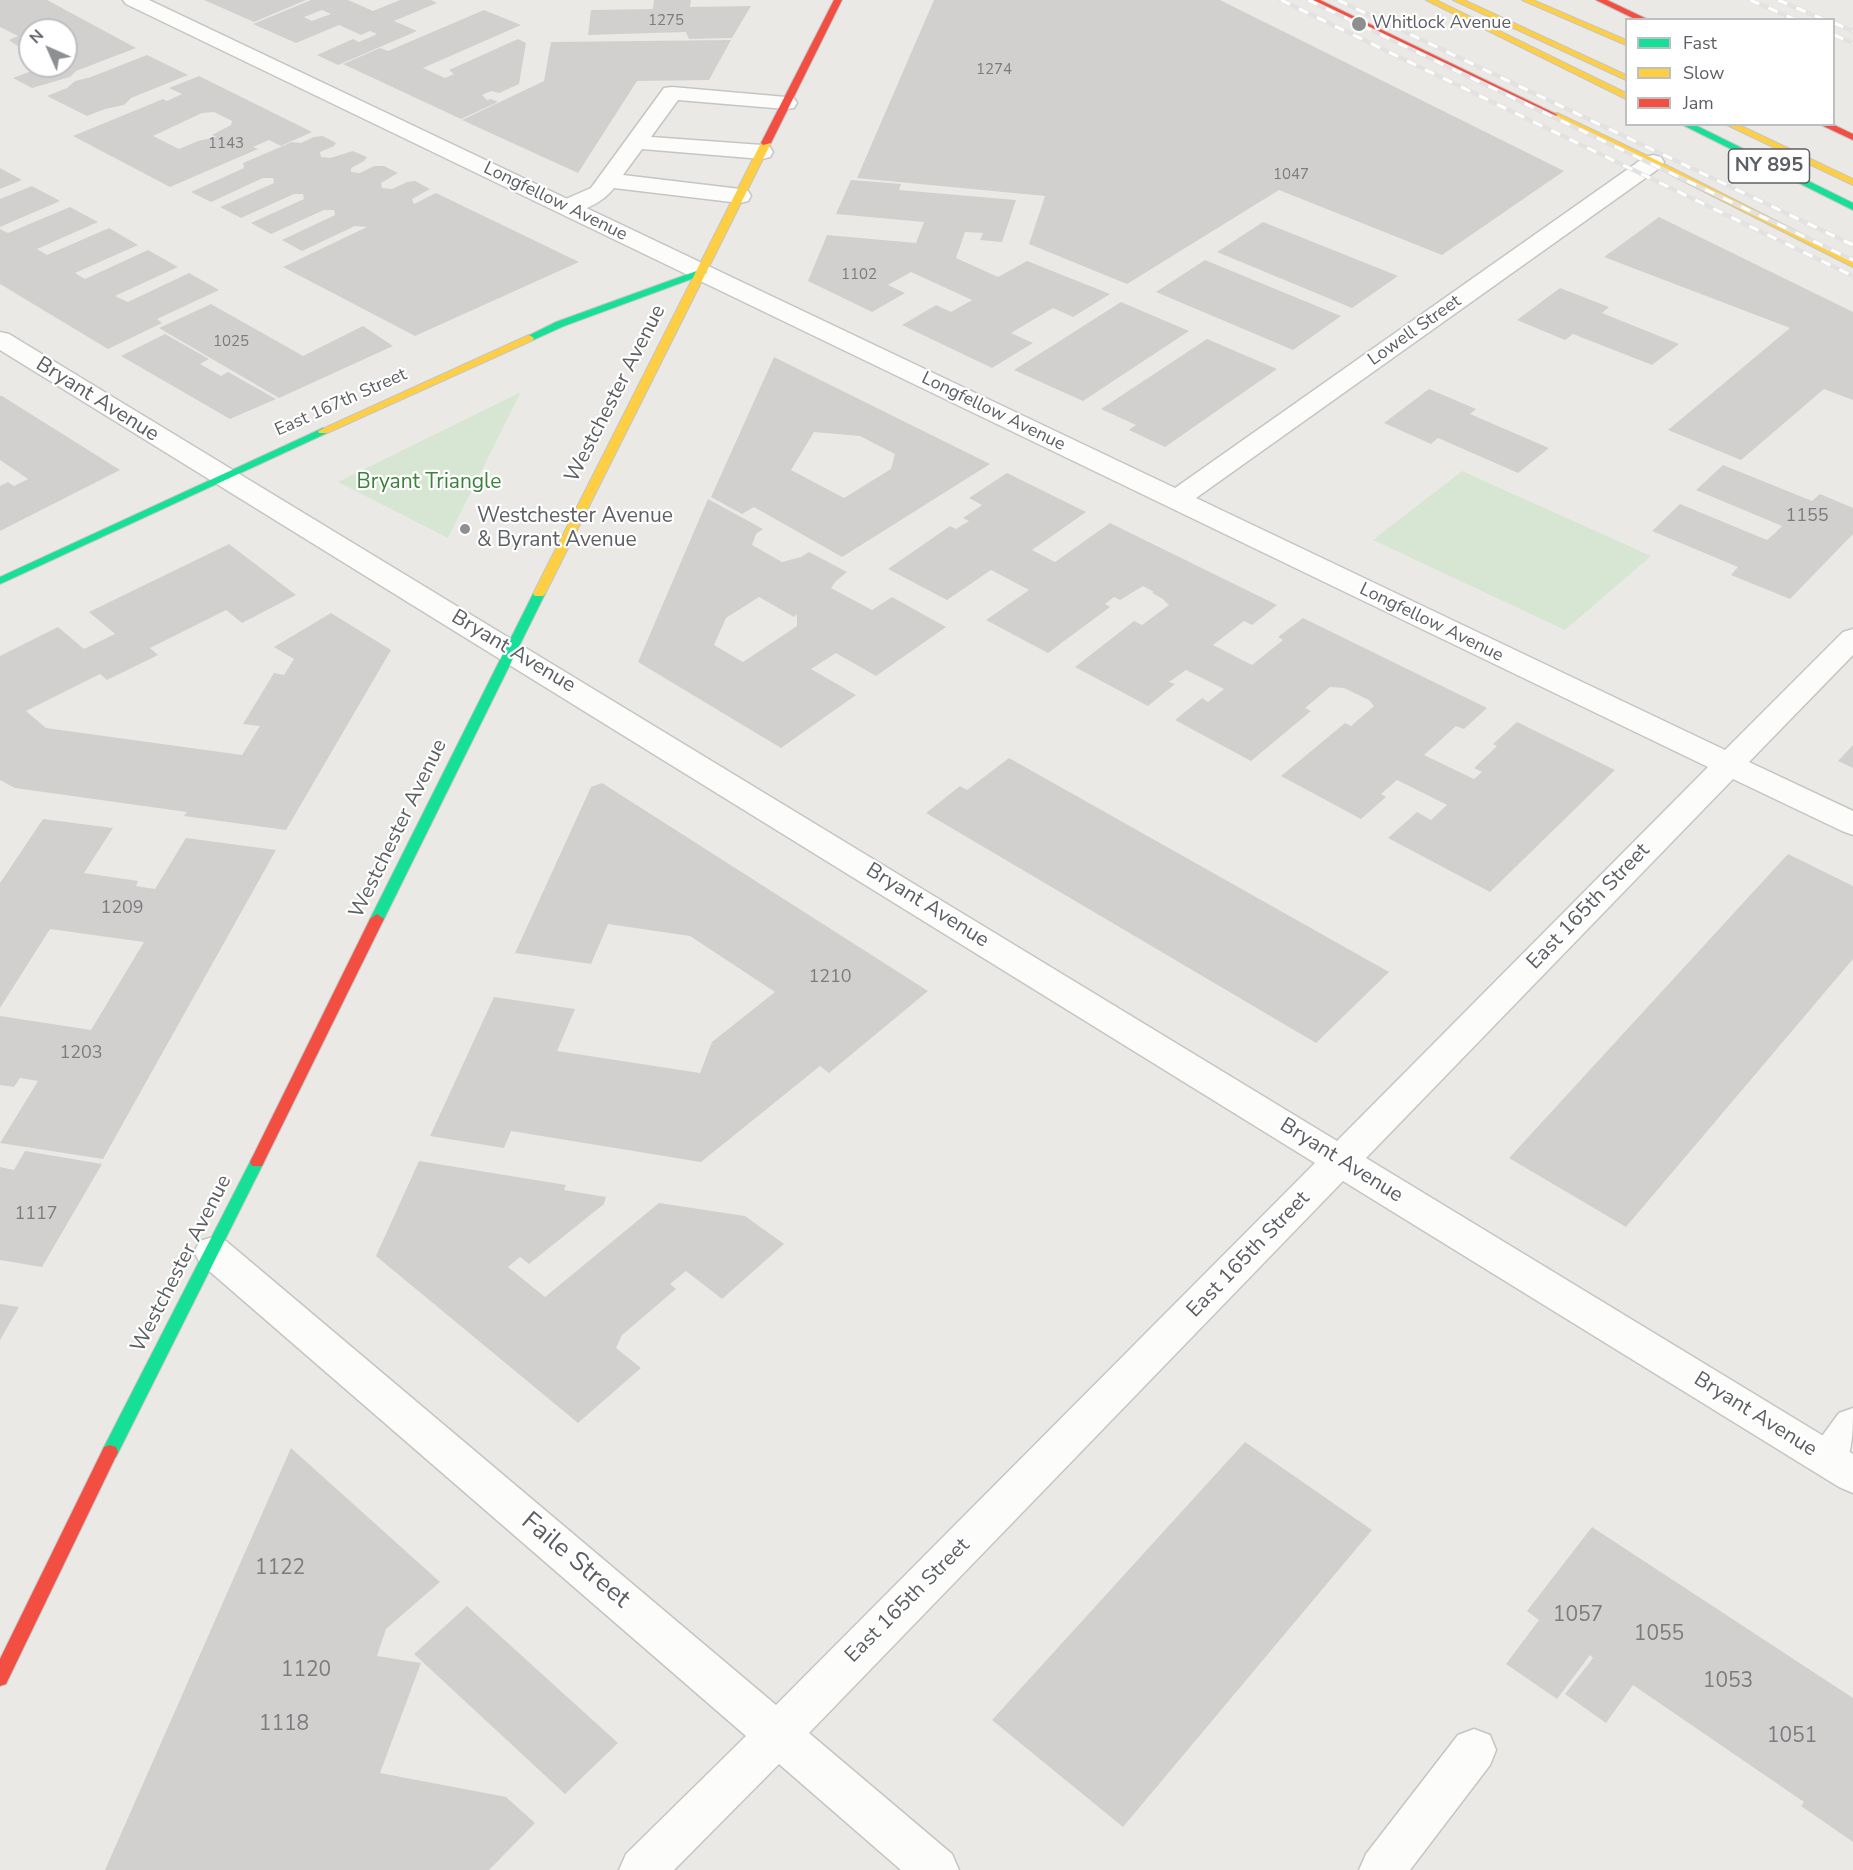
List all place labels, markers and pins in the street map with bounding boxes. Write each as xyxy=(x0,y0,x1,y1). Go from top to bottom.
place label: Whitlock Avenue xyxy=(1372,13,1511,35)
marker: Whitlock Avenue xyxy=(1350,15,1368,33)
place label: Westchester Avenue & Byrant Avenue xyxy=(477,504,673,554)
marker: Westchester Avenue & Byrant Avenue xyxy=(458,522,472,536)

